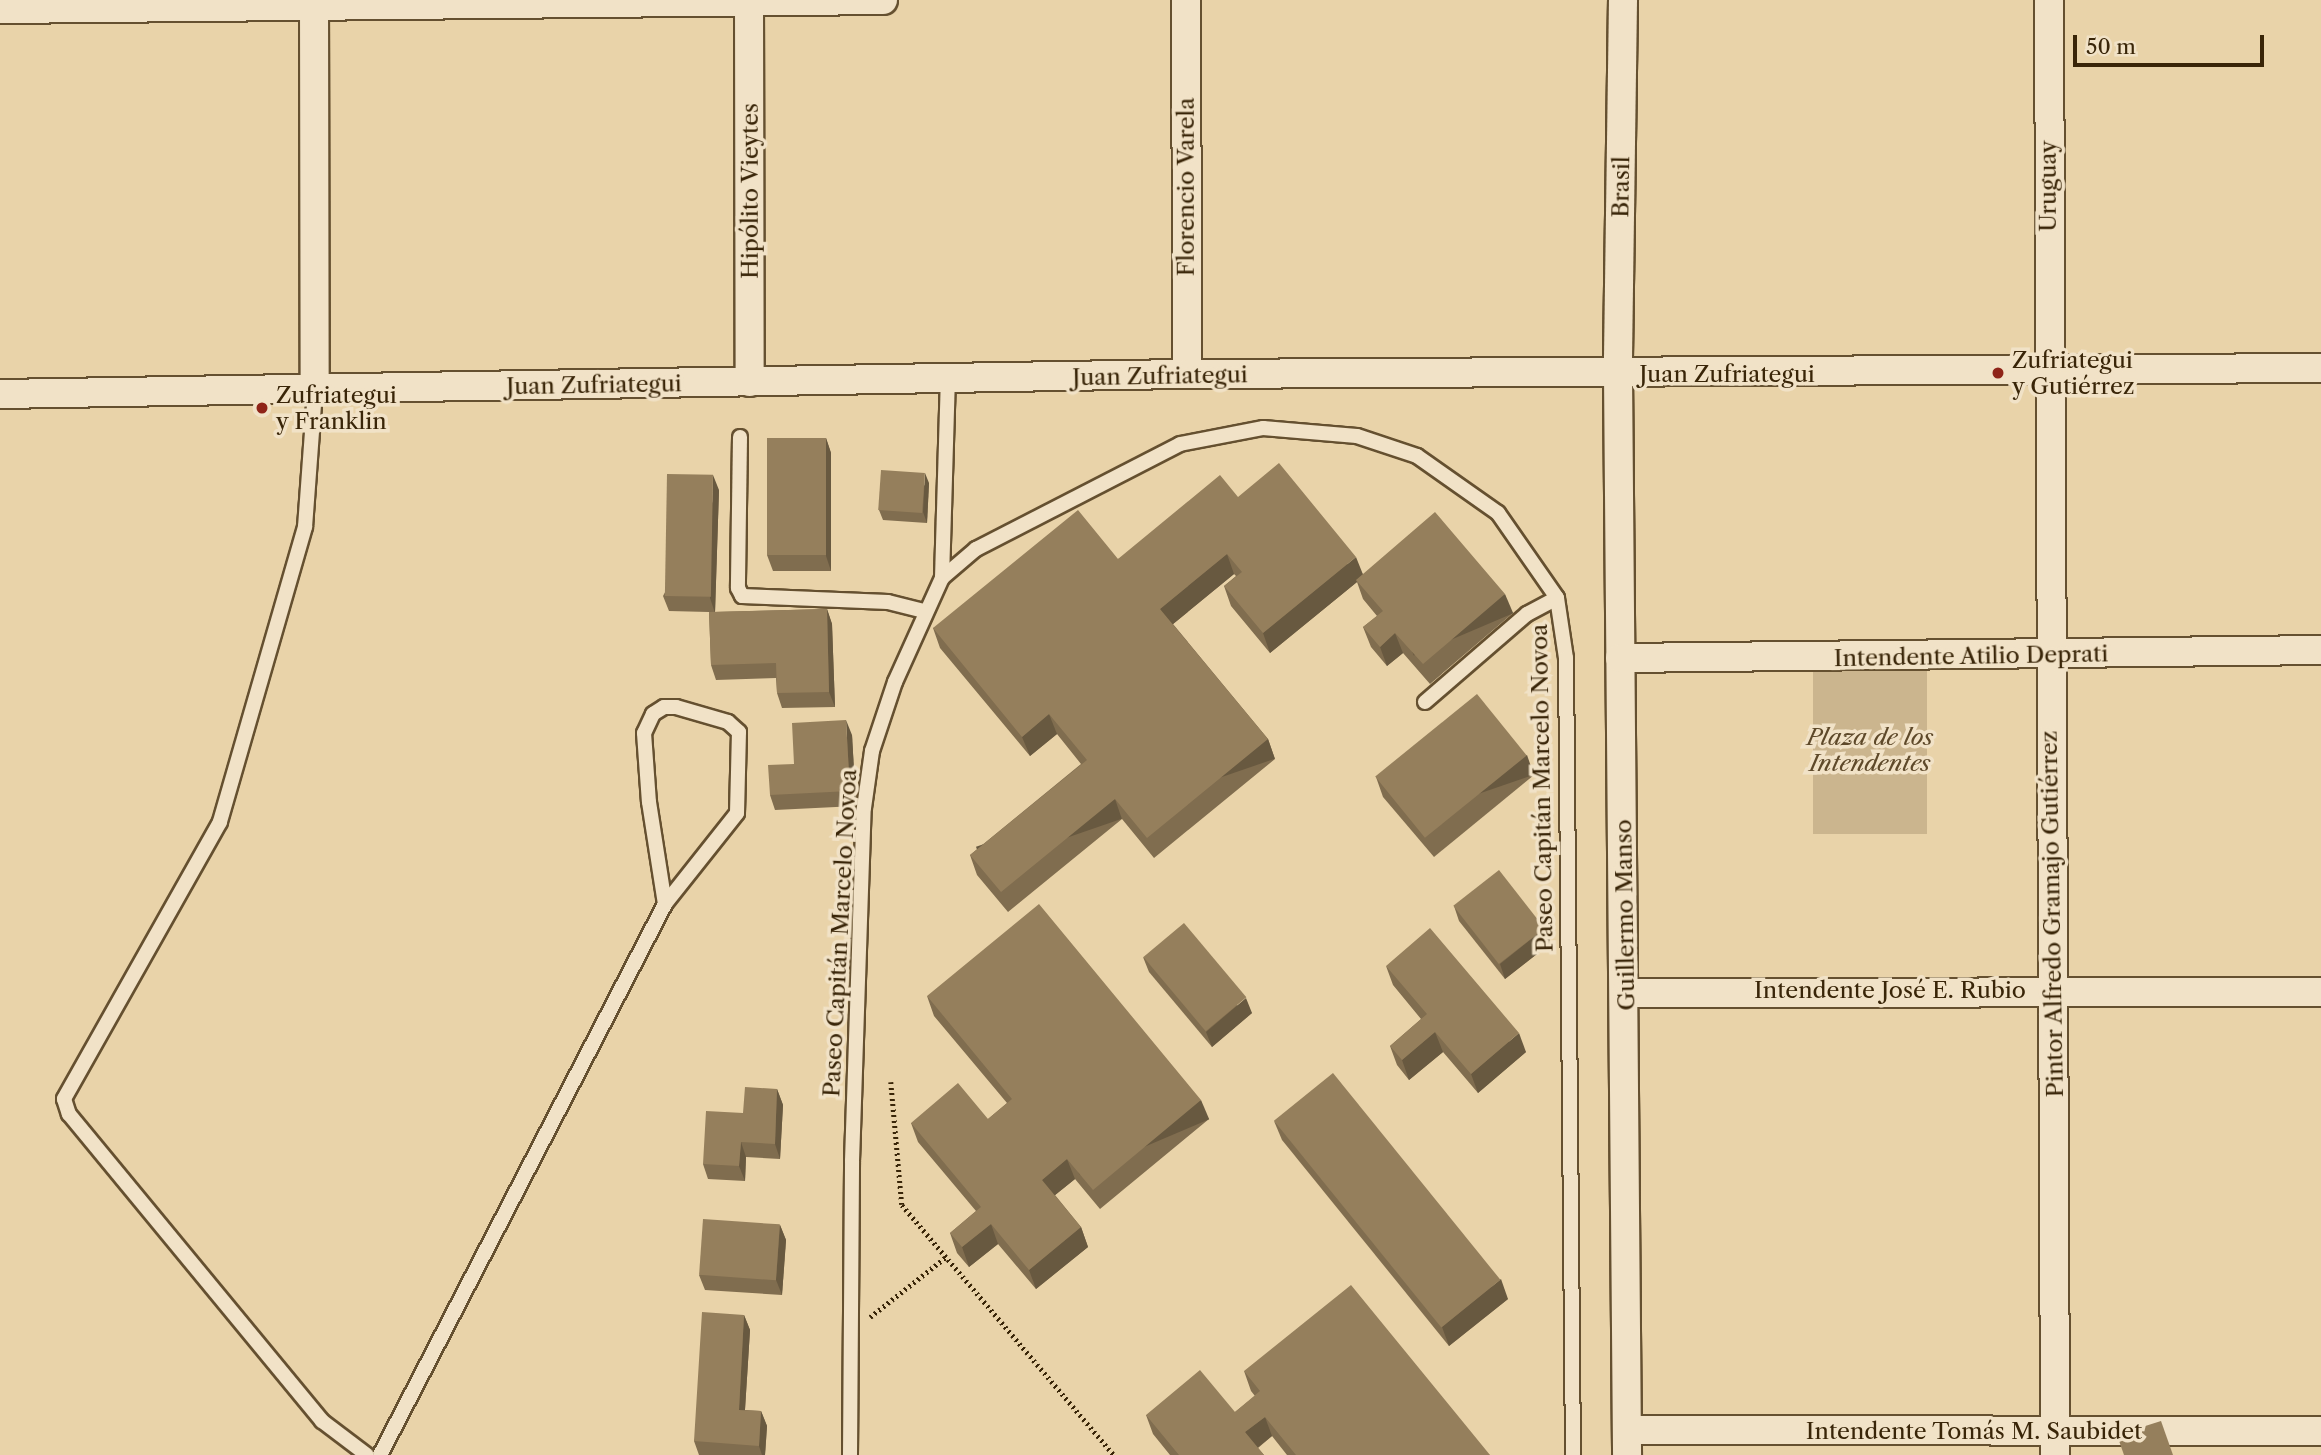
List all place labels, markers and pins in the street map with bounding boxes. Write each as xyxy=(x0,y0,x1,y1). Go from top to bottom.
place label: Zufriategui y Gutiérrez xyxy=(2012,346,2135,400)
marker: Zufriategui y Gutiérrez xyxy=(1990,365,2006,381)
place label: Zufriategui y Franklin xyxy=(276,381,397,435)
marker: Zufriategui y Franklin xyxy=(254,400,270,416)

